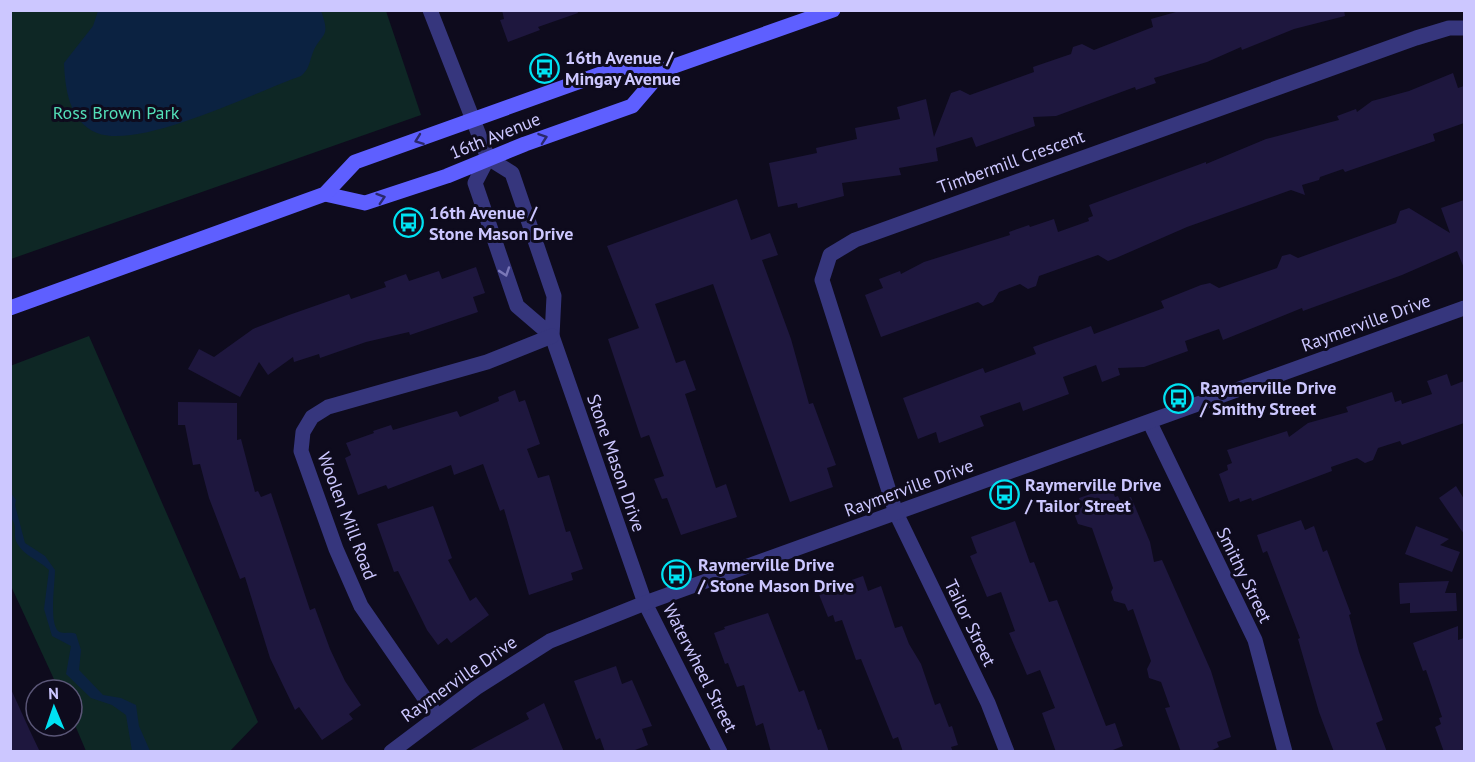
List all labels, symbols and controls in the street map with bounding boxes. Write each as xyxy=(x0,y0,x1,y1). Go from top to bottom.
place label: 16th Avenue / Mingay Avenue xyxy=(565,46,681,90)
bus stop icon: 16th Avenue / Mingay Avenue xyxy=(528,52,560,84)
park label: Ross Brown Park xyxy=(53,101,180,124)
street label: 16th Avenue xyxy=(446,107,544,164)
street label: Timbermill Crescent xyxy=(934,124,1087,199)
one-way arrow xyxy=(414,132,425,145)
one-way arrow xyxy=(537,132,548,145)
one-way arrow xyxy=(375,193,386,205)
place label: 16th Avenue / Stone Mason Drive xyxy=(429,201,573,245)
bus stop icon: 16th Avenue / Stone Mason Drive xyxy=(392,207,424,239)
one-way arrow xyxy=(498,266,511,277)
street label: Raymerville Drive xyxy=(1298,288,1434,357)
place label: Raymerville Drive / Smithy Street xyxy=(1199,376,1336,420)
bus stop icon: Raymerville Drive / Smithy Street xyxy=(1163,382,1195,414)
street label: Stone Mason Drive xyxy=(582,391,651,535)
street label: Woolen Mill Road xyxy=(313,449,382,583)
street label: Raymerville Drive xyxy=(841,453,977,522)
place label: Raymerville Drive / Tailor Street xyxy=(1024,473,1161,517)
bus stop icon: Raymerville Drive / Tailor Street xyxy=(988,479,1020,511)
street label: Smithy Street xyxy=(1211,523,1277,626)
place label: Raymerville Drive / Stone Mason Drive xyxy=(697,553,854,597)
bus stop icon: Raymerville Drive / Stone Mason Drive xyxy=(661,559,693,591)
street label: Tailor Street xyxy=(940,576,1001,670)
street label: Waterwheel Street xyxy=(658,600,743,736)
street label: Raymerville Drive xyxy=(396,630,521,727)
north arrow xyxy=(24,678,84,738)
text: N xyxy=(48,683,59,703)

